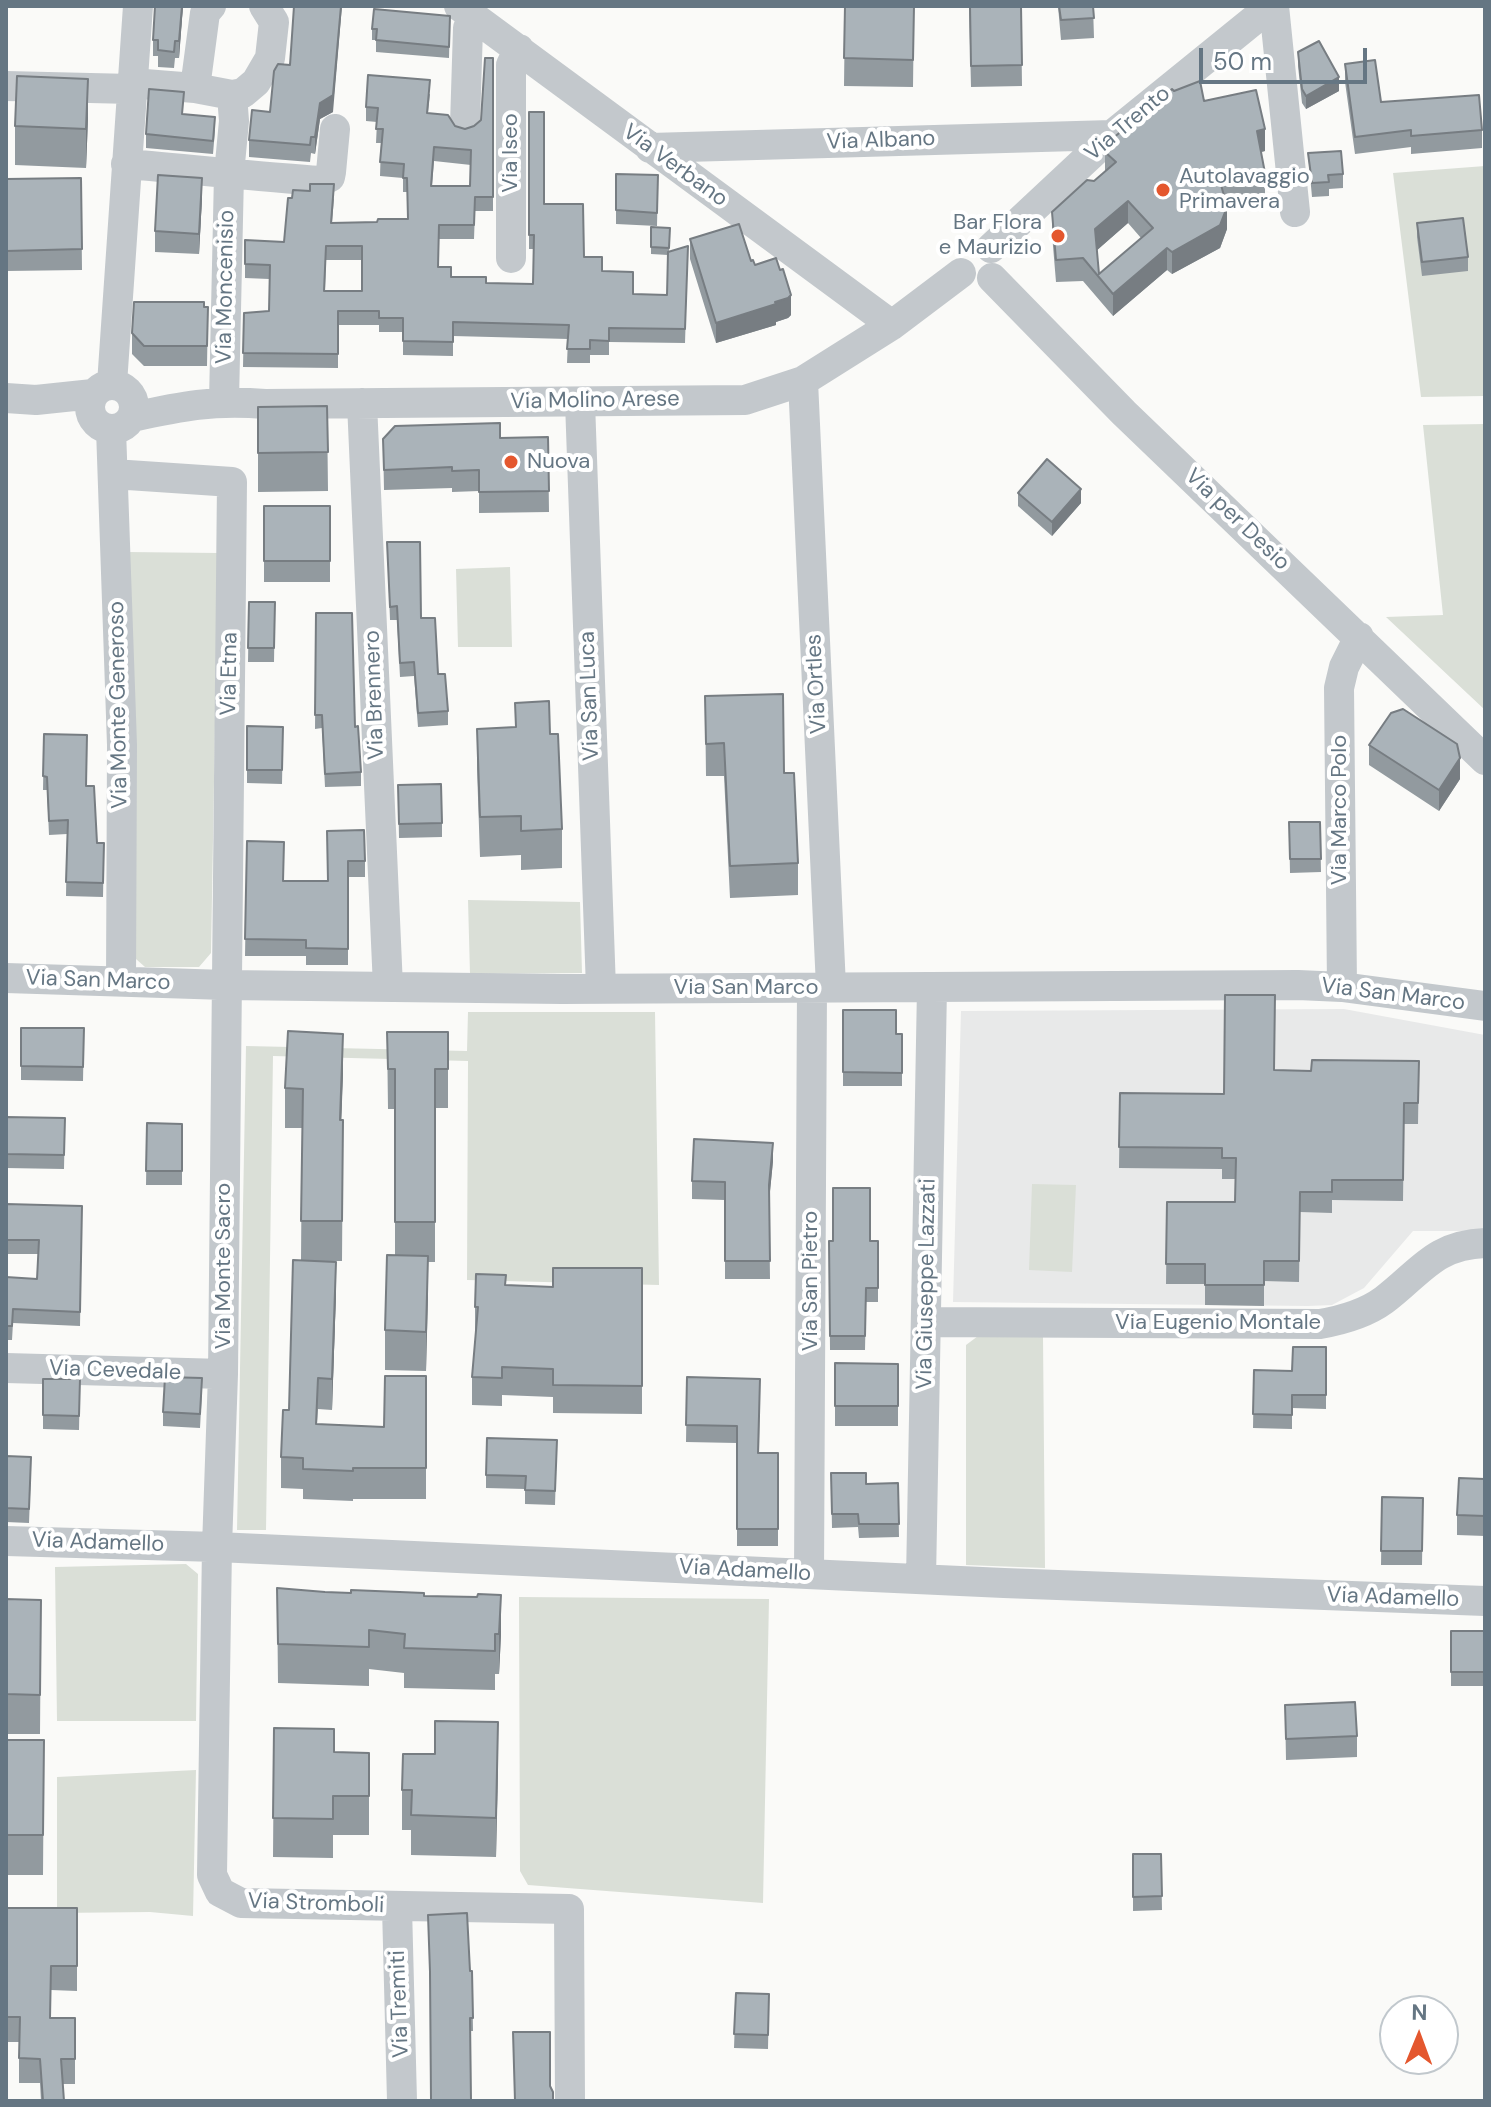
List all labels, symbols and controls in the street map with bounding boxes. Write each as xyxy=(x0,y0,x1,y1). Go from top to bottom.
scale bar xyxy=(1203,32,1371,82)
text: 50 m xyxy=(1213,46,1272,77)
street label: Via Trento xyxy=(1080,81,1176,167)
street label: Via Iseo xyxy=(498,113,524,193)
street label: Via Verbano xyxy=(617,119,733,213)
street label: Via Albano xyxy=(826,126,936,156)
place label: Autolavaggio Primavera xyxy=(1179,164,1310,216)
marker: Autolavaggio Primavera xyxy=(1154,181,1172,199)
street label: Via Moncenisio xyxy=(211,210,241,364)
place label: Bar Flora e Maurizio xyxy=(939,210,1042,262)
marker: Bar Flora e Maurizio xyxy=(1049,227,1067,245)
street label: Via Molino Arese xyxy=(510,386,680,416)
place label: Nuova xyxy=(527,449,590,475)
marker: Nuova xyxy=(502,453,520,471)
street label: Via per Desio xyxy=(1179,464,1295,576)
street label: Via Monte Generoso xyxy=(104,601,134,809)
street label: Via Brennero xyxy=(360,630,390,760)
street label: Via San Luca xyxy=(575,631,605,761)
street label: Via Etna xyxy=(216,632,244,716)
street label: Via Ortles xyxy=(801,633,833,735)
street label: Via Marco Polo xyxy=(1327,735,1353,885)
street label: Via San Marco xyxy=(25,965,171,997)
street label: Via San Marco xyxy=(1320,973,1466,1017)
street label: Via San Marco xyxy=(674,975,818,1001)
street label: Via Giuseppe Lazzati xyxy=(912,1178,942,1390)
street label: Via Monte Sacro xyxy=(211,1183,237,1349)
street label: Via San Pietro xyxy=(798,1211,824,1351)
street label: Via Eugenio Montale xyxy=(1115,1310,1321,1336)
street label: Via Cevedale xyxy=(48,1355,182,1387)
street label: Via Adamello xyxy=(31,1527,165,1559)
street label: Via Adamello xyxy=(678,1554,812,1588)
street label: Via Adamello xyxy=(1326,1582,1460,1614)
street label: Via Stromboli xyxy=(247,1888,385,1920)
street label: Via Tremiti xyxy=(385,1950,415,2058)
north arrow xyxy=(1379,1995,1459,2075)
text: N xyxy=(1411,1998,1428,2027)

